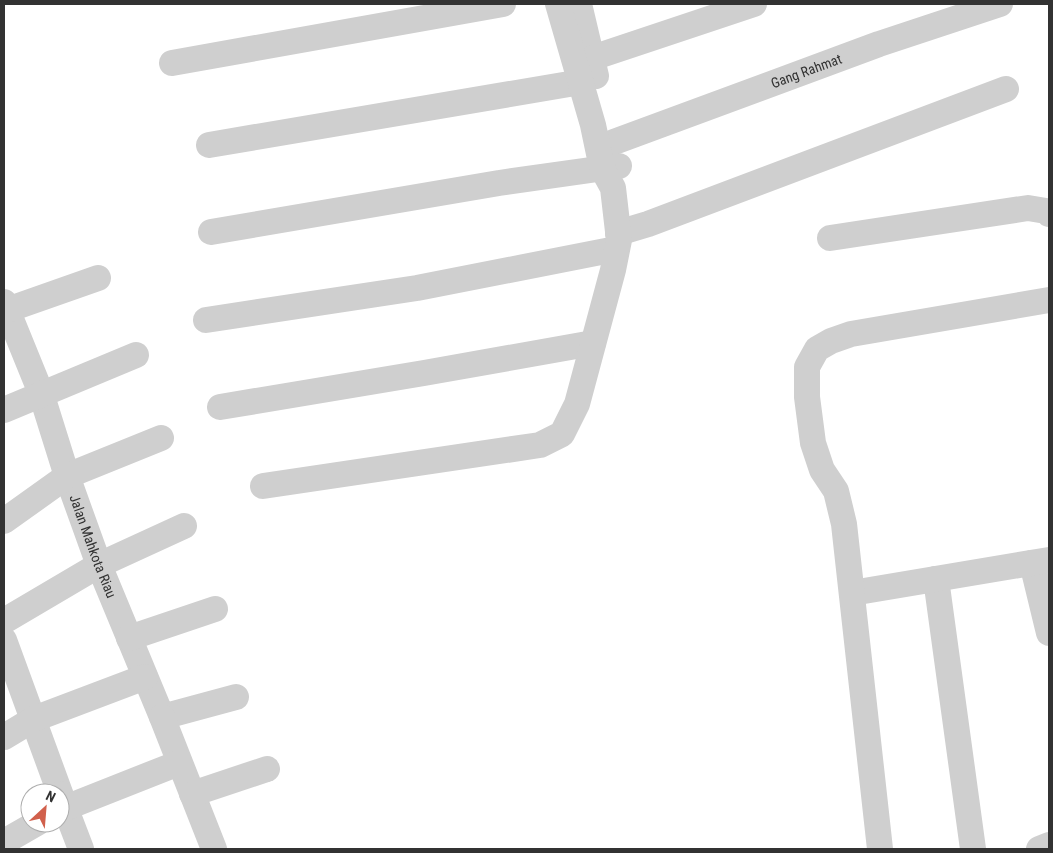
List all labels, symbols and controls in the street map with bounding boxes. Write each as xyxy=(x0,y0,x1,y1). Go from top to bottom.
street label: Gang Rahmat xyxy=(769,51,844,91)
street label: Jalan Mahkota Riau xyxy=(66,492,120,600)
north arrow xyxy=(20,783,70,833)
text: N xyxy=(43,787,58,805)

